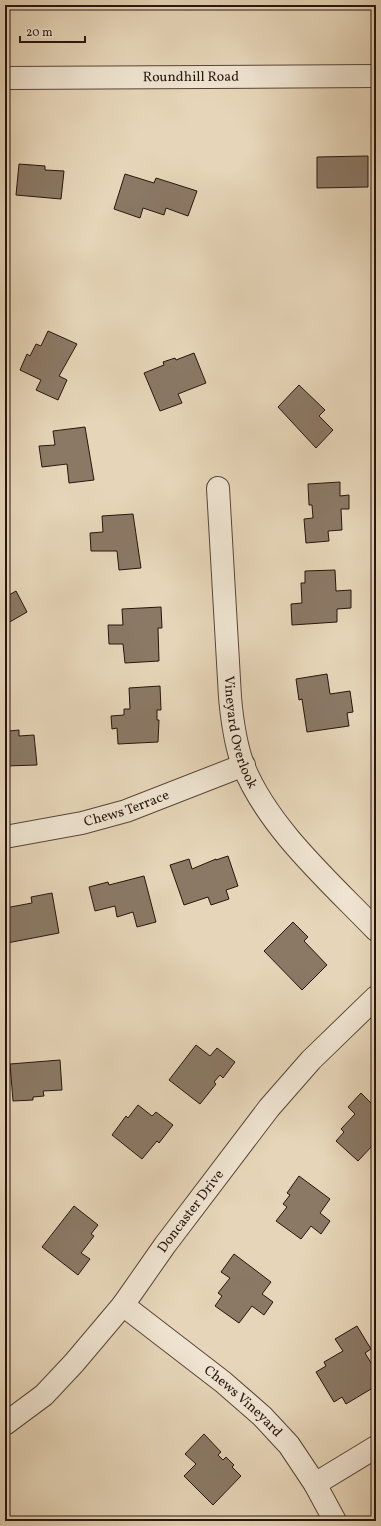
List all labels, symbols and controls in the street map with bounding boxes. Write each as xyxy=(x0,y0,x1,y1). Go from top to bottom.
scale bar xyxy=(20,18,85,44)
text: 20 m xyxy=(26,25,53,41)
street label: Roundhill Road xyxy=(143,67,239,87)
street label: Vineyard Overlook xyxy=(219,675,262,792)
street label: Chews Terrace xyxy=(82,785,172,832)
street label: Doncaster Drive xyxy=(153,1166,229,1257)
street label: Chews Vineyard xyxy=(200,1361,287,1441)

